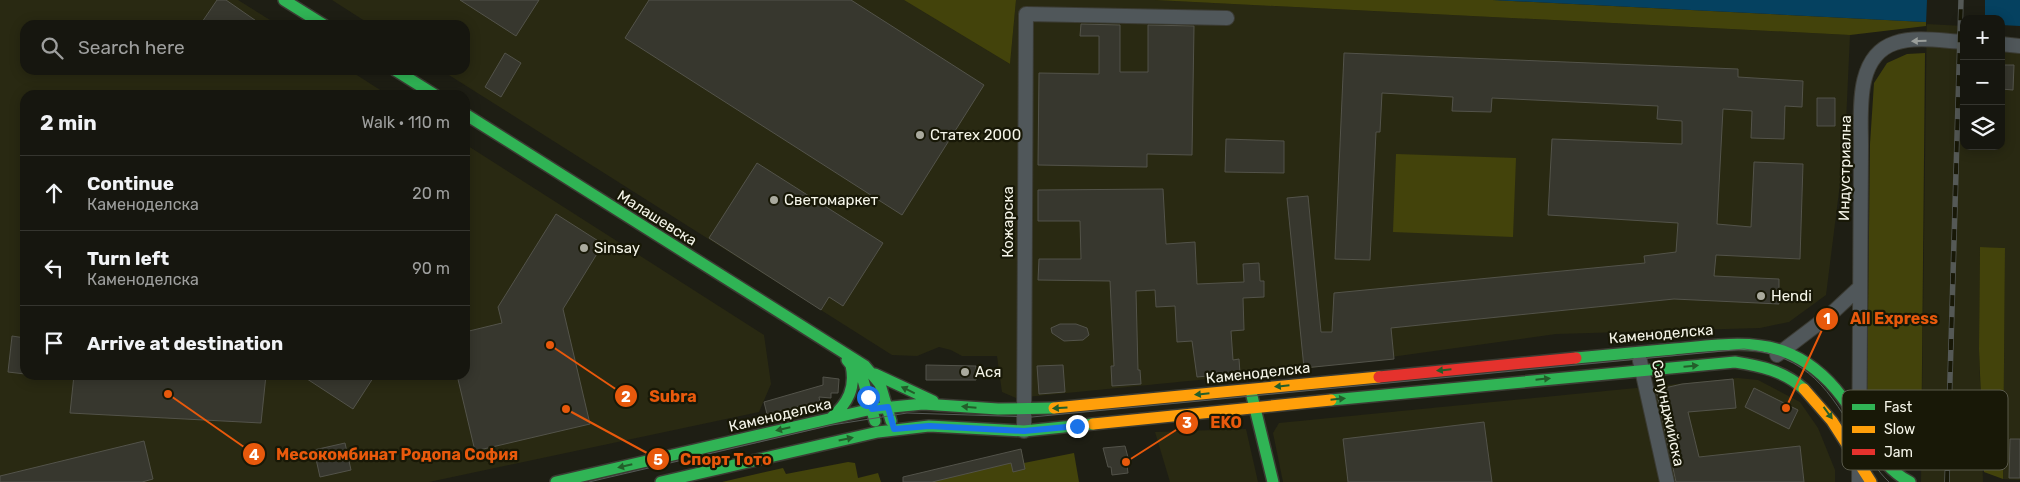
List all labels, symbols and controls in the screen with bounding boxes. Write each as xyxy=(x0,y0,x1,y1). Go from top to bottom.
map controls xyxy=(1960,15,2005,150)
button: + xyxy=(1960,15,2005,60)
search box xyxy=(20,20,470,75)
icon: search xyxy=(38,34,66,62)
text: Search here xyxy=(78,36,185,59)
one-way arrow xyxy=(1911,37,1927,45)
button: − xyxy=(1960,60,2005,105)
button: layers xyxy=(1960,105,2005,150)
text: 2 min xyxy=(40,110,97,135)
text: Walk · 110 m xyxy=(362,113,450,132)
street label: Индустриална xyxy=(1835,115,1855,221)
place label: Статех 2000 xyxy=(930,126,1021,144)
marker: Статех 2000 xyxy=(914,129,926,141)
text: Continue xyxy=(87,172,174,195)
icon: ahead xyxy=(40,179,68,207)
text: 20 m xyxy=(412,184,450,203)
street label: Малашевска xyxy=(614,186,700,250)
street label: Кожарска xyxy=(999,186,1017,258)
place label: Светомаркет xyxy=(784,191,879,209)
marker: Светомаркет xyxy=(768,194,780,206)
text: Каменоделска xyxy=(87,195,199,214)
place label: Sinsay xyxy=(594,239,640,257)
marker: Sinsay xyxy=(578,242,590,254)
text: Turn left xyxy=(87,247,169,270)
icon: left xyxy=(40,254,68,282)
text: 90 m xyxy=(412,259,450,278)
text: Каменоделска xyxy=(87,270,199,289)
place label: Hendi xyxy=(1771,287,1812,305)
marker: Hendi xyxy=(1755,290,1767,302)
callout: All Express xyxy=(1815,303,1948,334)
text: All Express xyxy=(1850,309,1938,328)
text: 1 xyxy=(1823,310,1831,328)
street label: Каменоделска xyxy=(1608,320,1714,348)
icon: arrive xyxy=(40,329,68,357)
text: Arrive at destination xyxy=(87,332,283,355)
street label: Сапунджийска xyxy=(1648,358,1688,468)
street label: Каменоделска xyxy=(1205,359,1311,387)
one-way arrow xyxy=(1683,361,1699,369)
place label: Ася xyxy=(975,363,1002,381)
marker: Ася xyxy=(959,366,971,378)
one-way arrow xyxy=(1436,366,1452,374)
one-way arrow xyxy=(1536,375,1552,383)
callout: Subra xyxy=(614,381,706,412)
one-way arrow xyxy=(1274,382,1290,390)
route start xyxy=(857,386,880,409)
one-way arrow xyxy=(901,386,915,394)
text: Subra xyxy=(649,387,697,406)
text: 2 xyxy=(621,388,631,406)
one-way arrow xyxy=(1194,390,1210,398)
legend xyxy=(1842,390,2008,470)
street label: Каменоделска xyxy=(727,394,833,436)
one-way arrow xyxy=(1330,395,1346,403)
text: Fast xyxy=(1884,399,1913,416)
one-way arrow xyxy=(961,403,977,411)
one-way arrow xyxy=(1051,404,1067,412)
one-way arrow xyxy=(1823,406,1834,419)
callout: EKO xyxy=(1175,407,1252,438)
text: EKO xyxy=(1210,413,1242,432)
text: 3 xyxy=(1182,414,1192,432)
route end xyxy=(1066,415,1089,438)
text: Slow xyxy=(1884,421,1915,438)
one-way arrow xyxy=(776,425,791,433)
one-way arrow xyxy=(838,435,853,443)
callout: Месокомбинат Родопа София xyxy=(241,439,528,470)
callout: Спорт Тото xyxy=(645,444,782,475)
text: Jam xyxy=(1884,444,1913,461)
text: Месокомбинат Родопа София xyxy=(276,445,518,464)
text: 4 xyxy=(249,446,259,464)
text: Спорт Тото xyxy=(680,450,772,469)
text: 5 xyxy=(653,451,663,469)
one-way arrow xyxy=(617,462,632,470)

